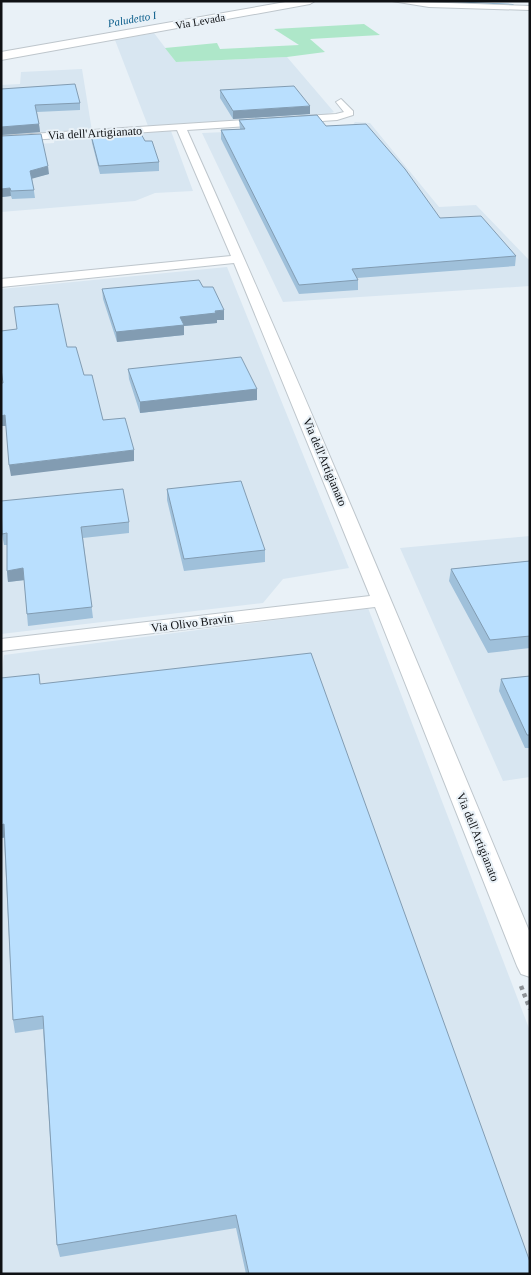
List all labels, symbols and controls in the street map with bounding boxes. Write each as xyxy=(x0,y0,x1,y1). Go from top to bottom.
water label: Paludetto I xyxy=(106,9,159,29)
street label: Via Levada xyxy=(174,11,226,31)
street label: Via dell'Artigianato xyxy=(47,124,143,142)
street label: Via dell'Artigianato xyxy=(300,416,350,508)
street label: Via Olivo Bravin xyxy=(150,611,234,635)
street label: Via dell'Artigianato xyxy=(454,791,502,883)

